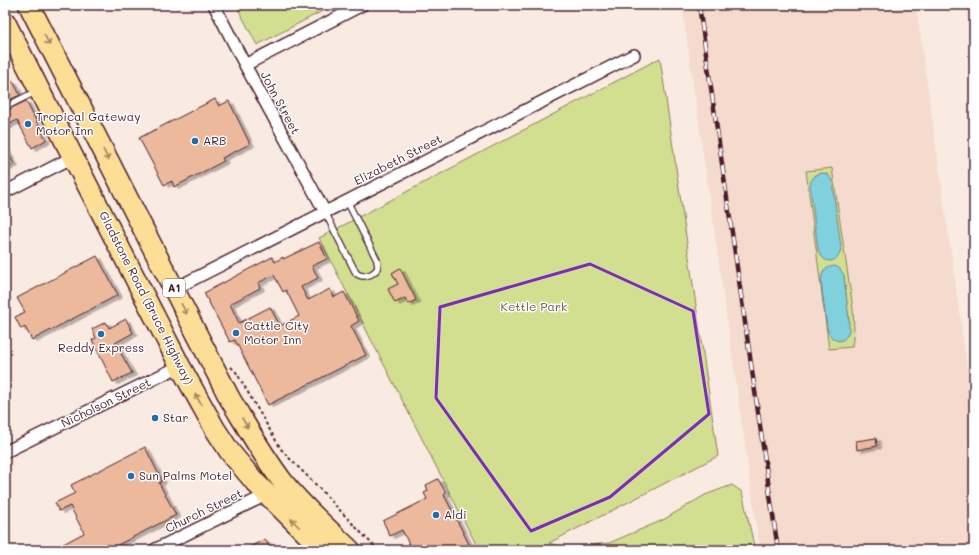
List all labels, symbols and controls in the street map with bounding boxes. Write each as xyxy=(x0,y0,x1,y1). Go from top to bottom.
one-way arrow xyxy=(44,33,51,45)
street label: John Street xyxy=(258,68,304,137)
place label: Tropical Gateway Motor Inn xyxy=(36,108,140,138)
marker: Tropical Gateway Motor Inn xyxy=(23,119,33,129)
street label: Elizabeth Street xyxy=(351,130,444,188)
place label: ARB xyxy=(203,132,226,148)
marker: ARB xyxy=(190,136,200,146)
one-way arrow xyxy=(103,149,111,161)
street label: Gladstone Road (Bruce Highway) xyxy=(96,208,198,387)
road number: A1 xyxy=(163,279,185,297)
park label: Kettle Park xyxy=(501,298,567,314)
one-way arrow xyxy=(181,302,189,314)
place label: Cattle City Motor Inn xyxy=(244,317,309,347)
marker: Cattle City Motor Inn xyxy=(231,328,241,338)
marker: Reddy Express xyxy=(96,329,106,339)
place label: Reddy Express xyxy=(58,339,144,355)
street label: Nicholson Street xyxy=(58,373,153,431)
one-way arrow xyxy=(194,393,202,405)
place label: Star xyxy=(163,409,189,425)
marker: Star xyxy=(150,413,160,423)
one-way arrow xyxy=(241,417,249,428)
place label: Sun Palms Motel xyxy=(139,467,232,483)
marker: Sun Palms Motel xyxy=(126,471,136,481)
street label: Church Street xyxy=(162,485,245,536)
place label: Aldi xyxy=(444,506,467,522)
marker: Aldi xyxy=(431,510,441,520)
one-way arrow xyxy=(290,518,300,528)

